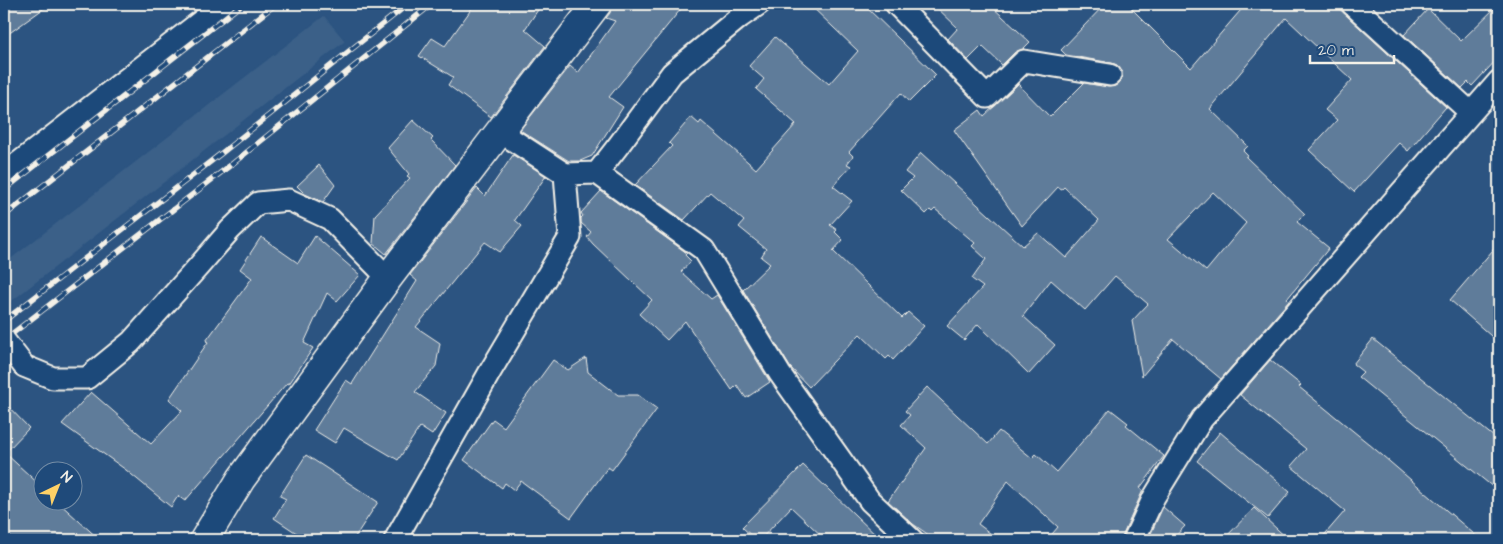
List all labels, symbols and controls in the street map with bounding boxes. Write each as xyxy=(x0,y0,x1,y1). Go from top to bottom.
scale bar xyxy=(1310,32,1394,64)
text: 20 m xyxy=(1318,40,1354,61)
north arrow xyxy=(32,462,82,512)
text: N xyxy=(56,467,76,488)

